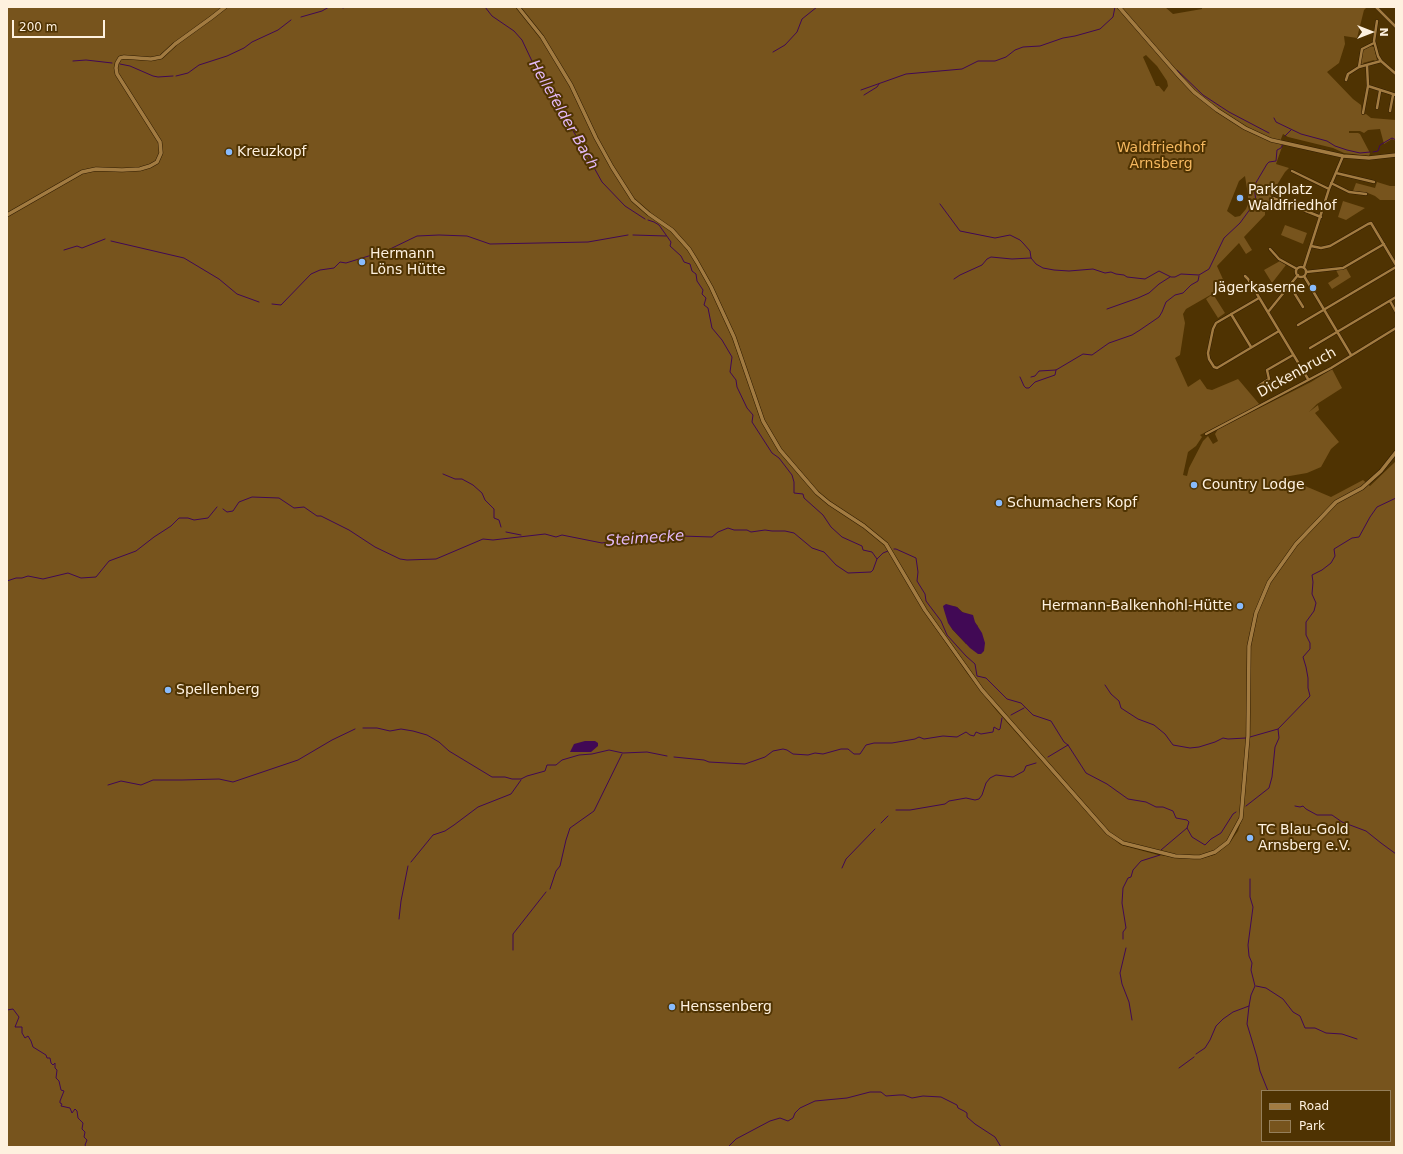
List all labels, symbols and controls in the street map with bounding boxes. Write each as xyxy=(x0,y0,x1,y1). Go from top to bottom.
scale bar xyxy=(14,12,107,38)
north arrow xyxy=(1351,12,1391,52)
text: 200 m xyxy=(19,20,57,34)
text: N xyxy=(1377,27,1390,37)
water label: Hellefelder Bach xyxy=(524,57,602,173)
park label: Waldfriedhof Arnsberg xyxy=(1117,140,1205,172)
place label: Kreuzkopf xyxy=(237,144,306,160)
marker: Kreuzkopf xyxy=(224,147,234,157)
place label: Parkplatz Waldfriedhof xyxy=(1248,182,1337,214)
marker: Parkplatz Waldfriedhof xyxy=(1235,193,1245,203)
place label: Hermann Löns Hütte xyxy=(370,246,446,278)
marker: Hermann Löns Hütte xyxy=(357,257,367,267)
place label: Jägerkaserne xyxy=(1214,280,1305,296)
marker: Jägerkaserne xyxy=(1308,283,1318,293)
street label: Dickenbruch xyxy=(1255,344,1339,402)
place label: Country Lodge xyxy=(1202,477,1305,493)
marker: Country Lodge xyxy=(1189,480,1199,490)
place label: Schumachers Kopf xyxy=(1007,495,1137,511)
marker: Schumachers Kopf xyxy=(994,498,1004,508)
water label: Steimecke xyxy=(605,527,685,551)
place label: Hermann-Balkenhohl-Hütte xyxy=(1041,598,1232,614)
marker: Hermann-Balkenhohl-Hütte xyxy=(1235,601,1245,611)
place label: Spellenberg xyxy=(176,682,260,698)
marker: Spellenberg xyxy=(163,685,173,695)
place label: TC Blau-Gold Arnsberg e.V. xyxy=(1258,822,1351,854)
marker: TC Blau-Gold Arnsberg e.V. xyxy=(1245,833,1255,843)
place label: Henssenberg xyxy=(680,999,772,1015)
marker: Henssenberg xyxy=(667,1002,677,1012)
legend xyxy=(1261,1090,1391,1142)
text: Road xyxy=(1299,1099,1329,1113)
text: Park xyxy=(1299,1119,1325,1133)

